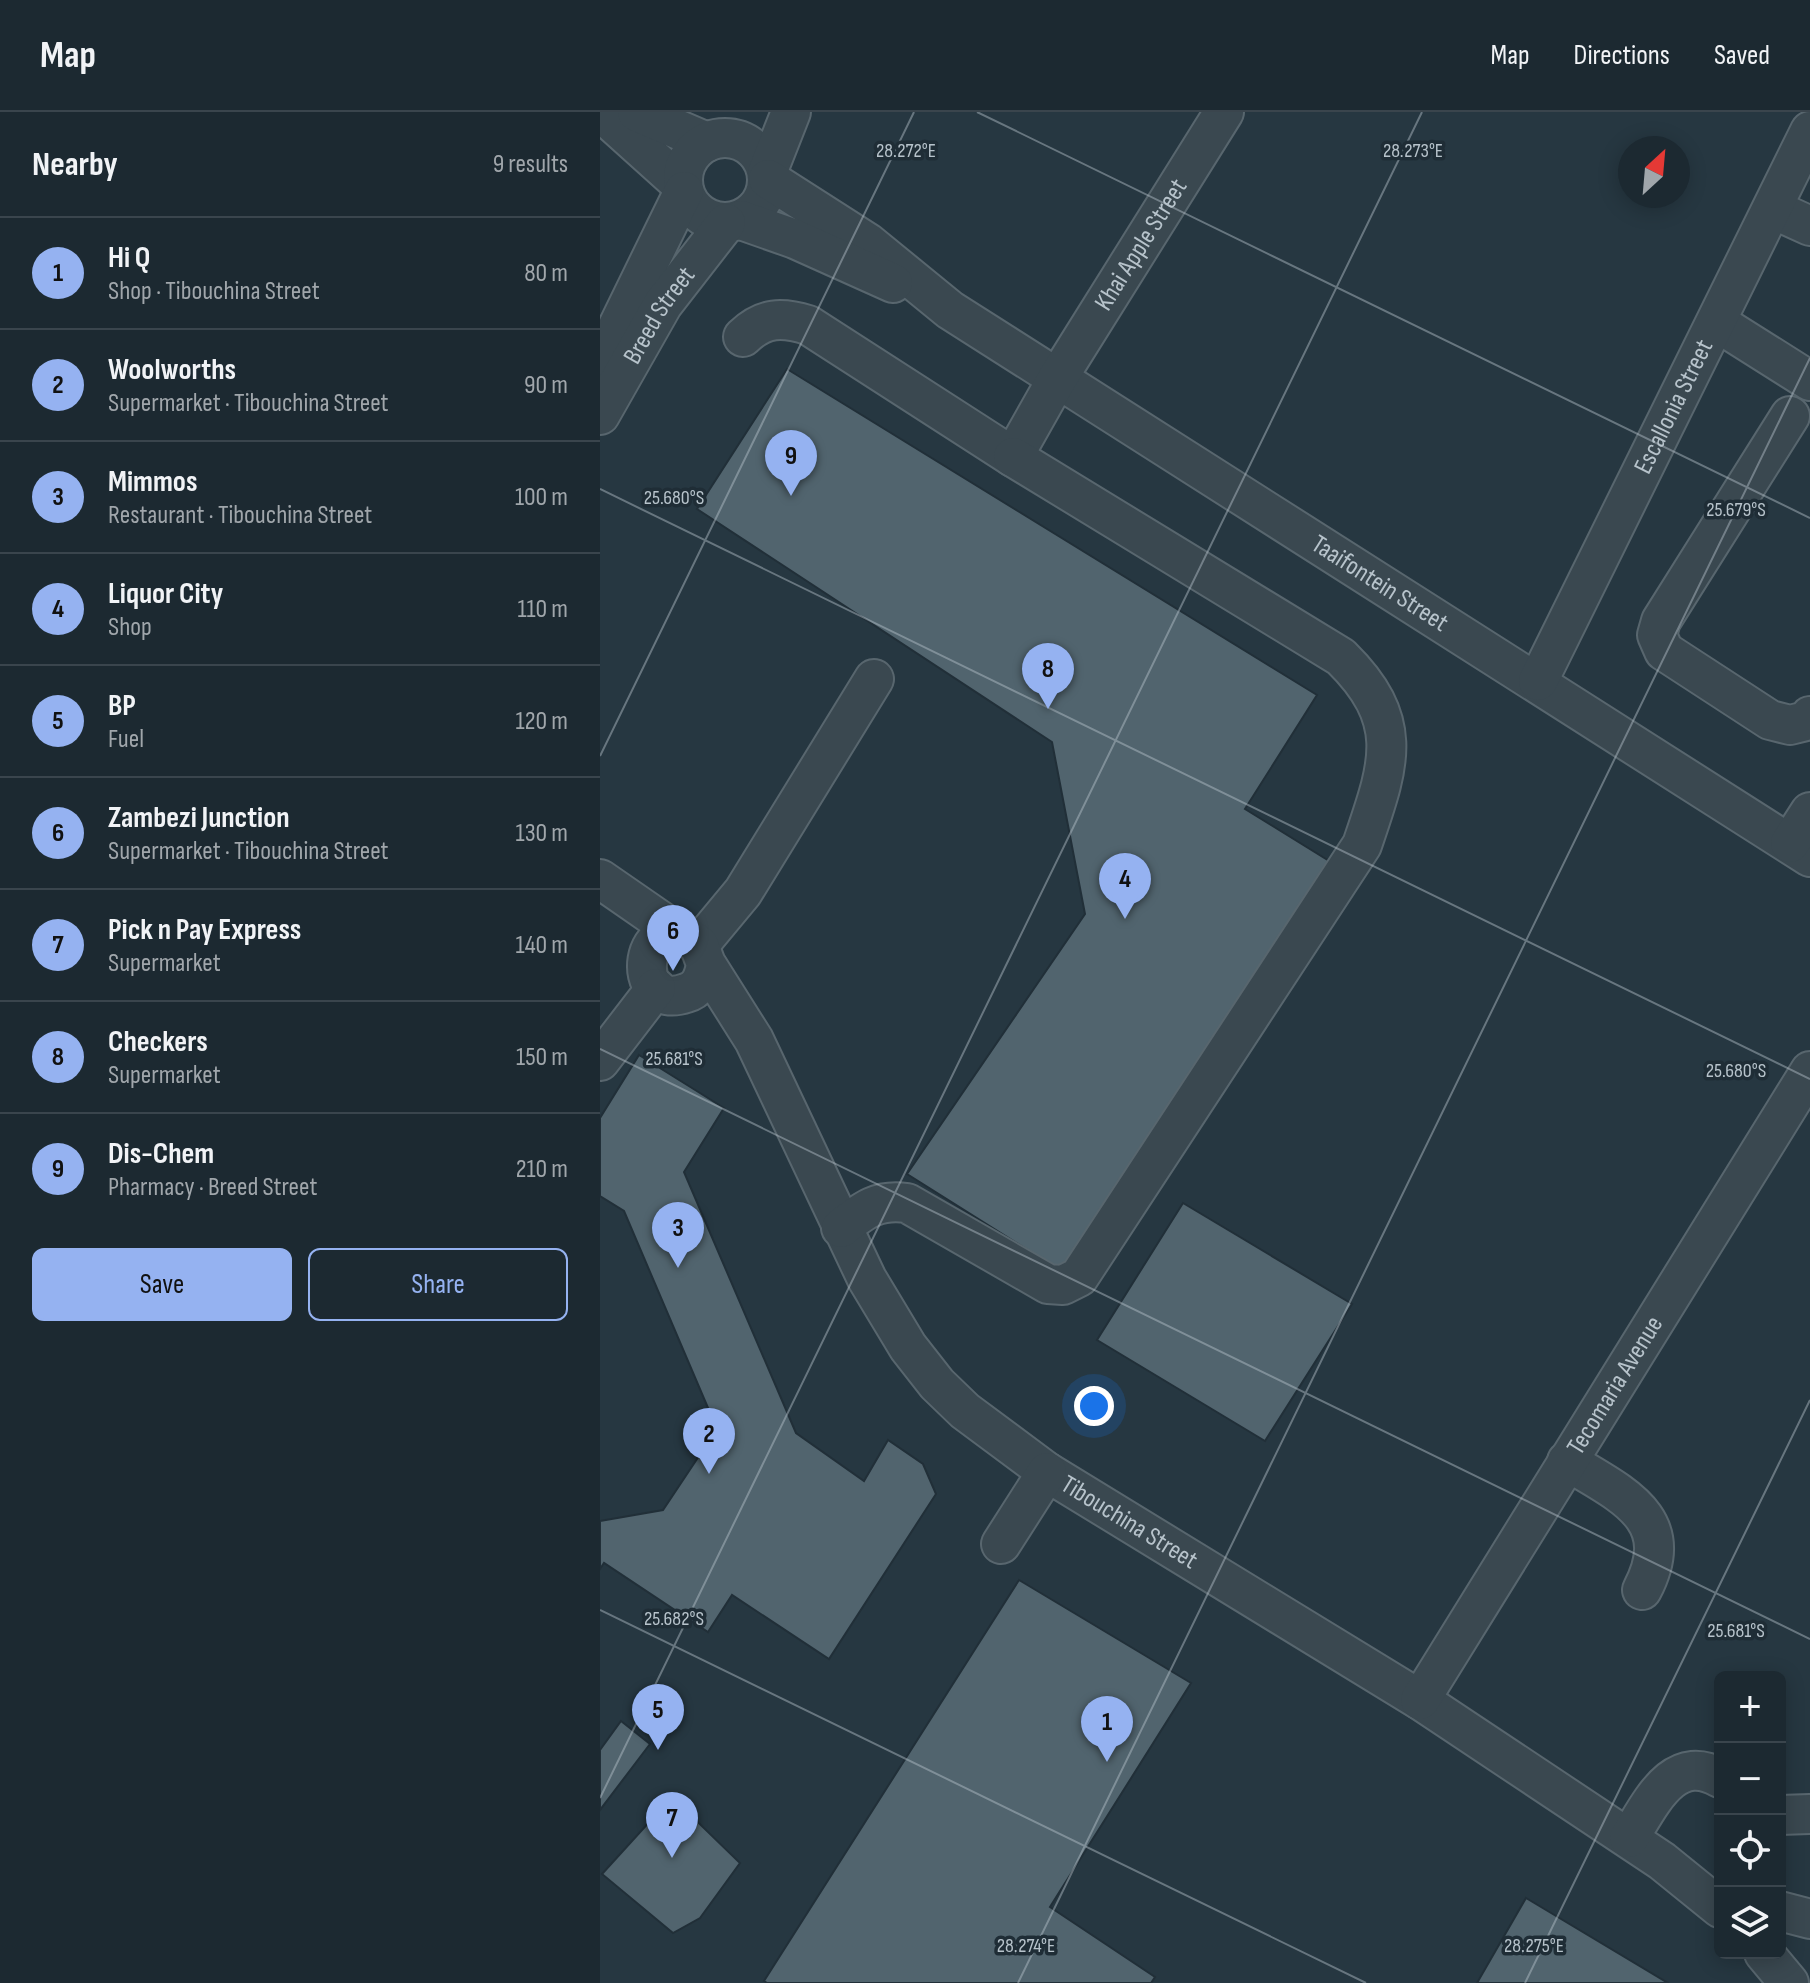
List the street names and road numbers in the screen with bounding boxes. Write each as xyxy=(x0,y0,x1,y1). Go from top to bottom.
street label: Khai Apple Street xyxy=(1088,173,1194,316)
street label: Breed Street xyxy=(617,260,702,369)
street label: Escallonia Street xyxy=(1627,335,1720,479)
street label: Taaifontein Street xyxy=(1306,528,1454,638)
street label: Tecomaria Avenue xyxy=(1560,1311,1670,1461)
street label: Tibouchina Street xyxy=(1055,1469,1203,1576)

